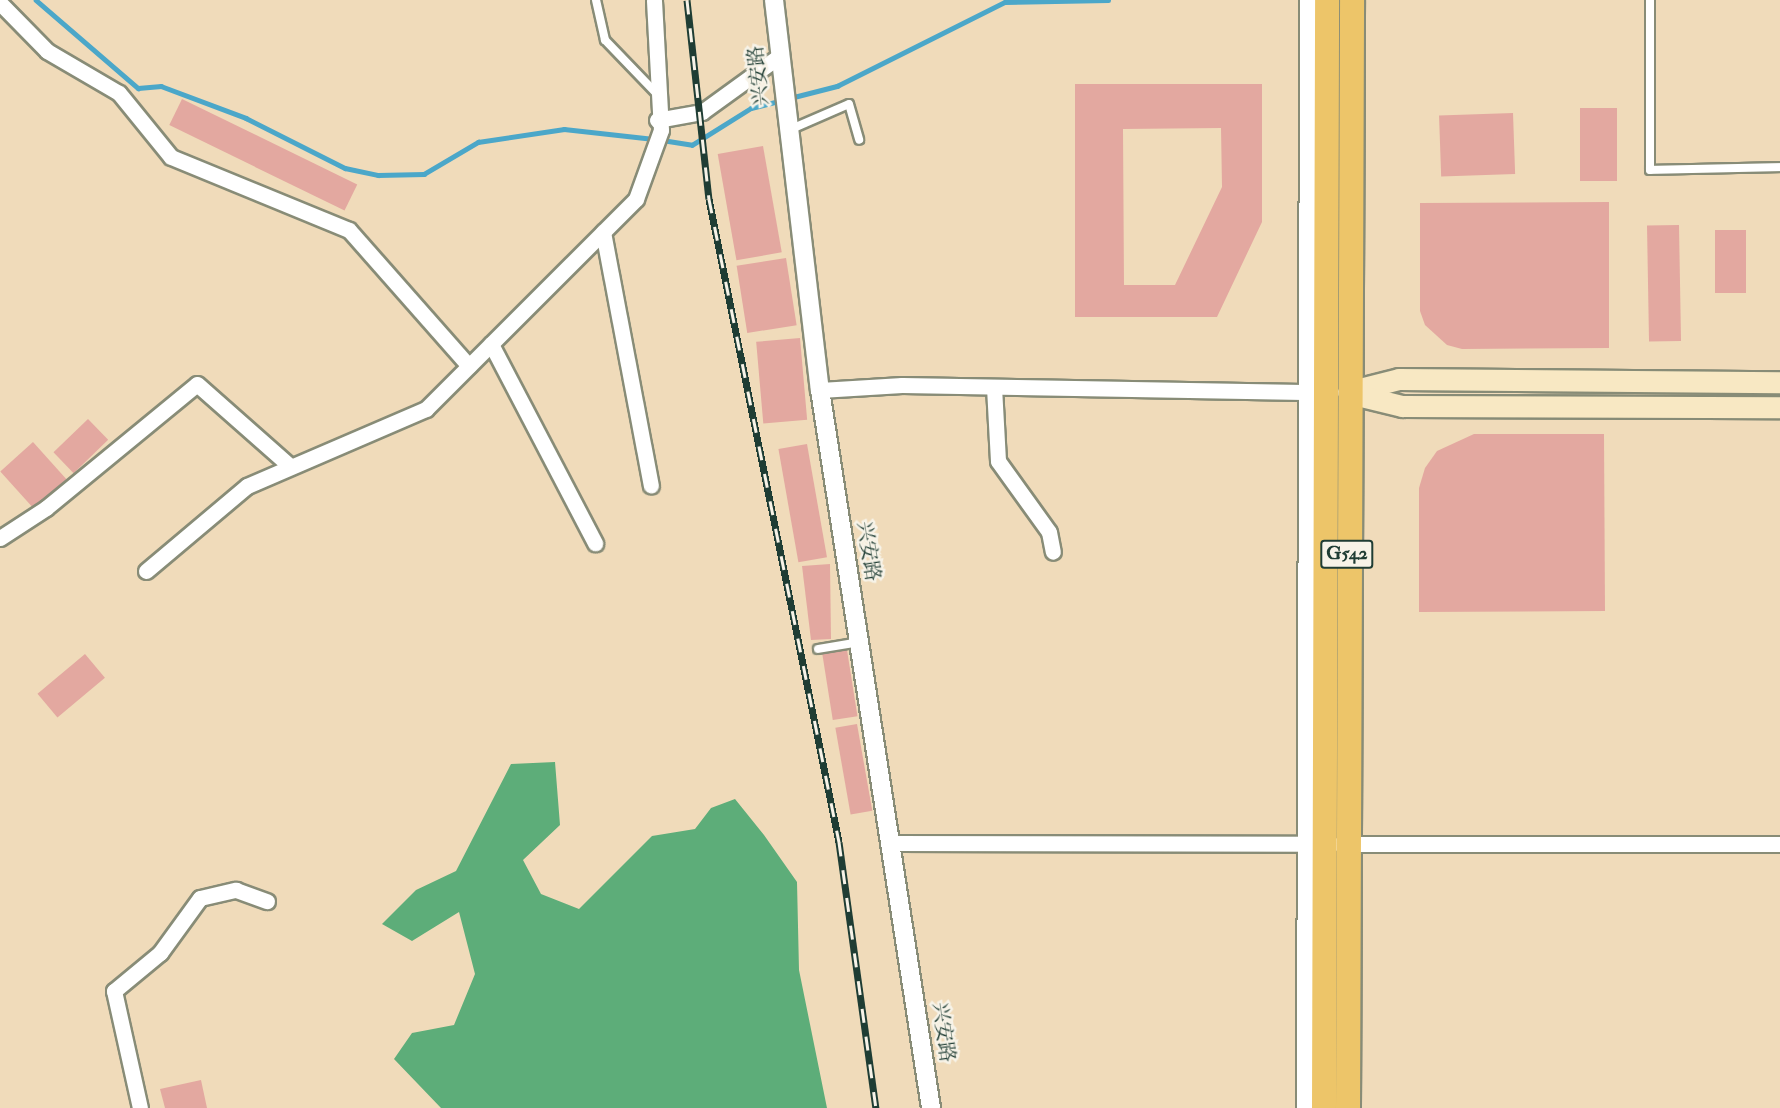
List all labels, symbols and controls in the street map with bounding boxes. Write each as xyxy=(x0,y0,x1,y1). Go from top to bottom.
street label: 兴安路 xyxy=(743,45,773,107)
street label: 兴安路 xyxy=(852,519,886,583)
road number: G542 xyxy=(1320,539,1374,569)
street label: 兴安路 xyxy=(928,1001,960,1063)

